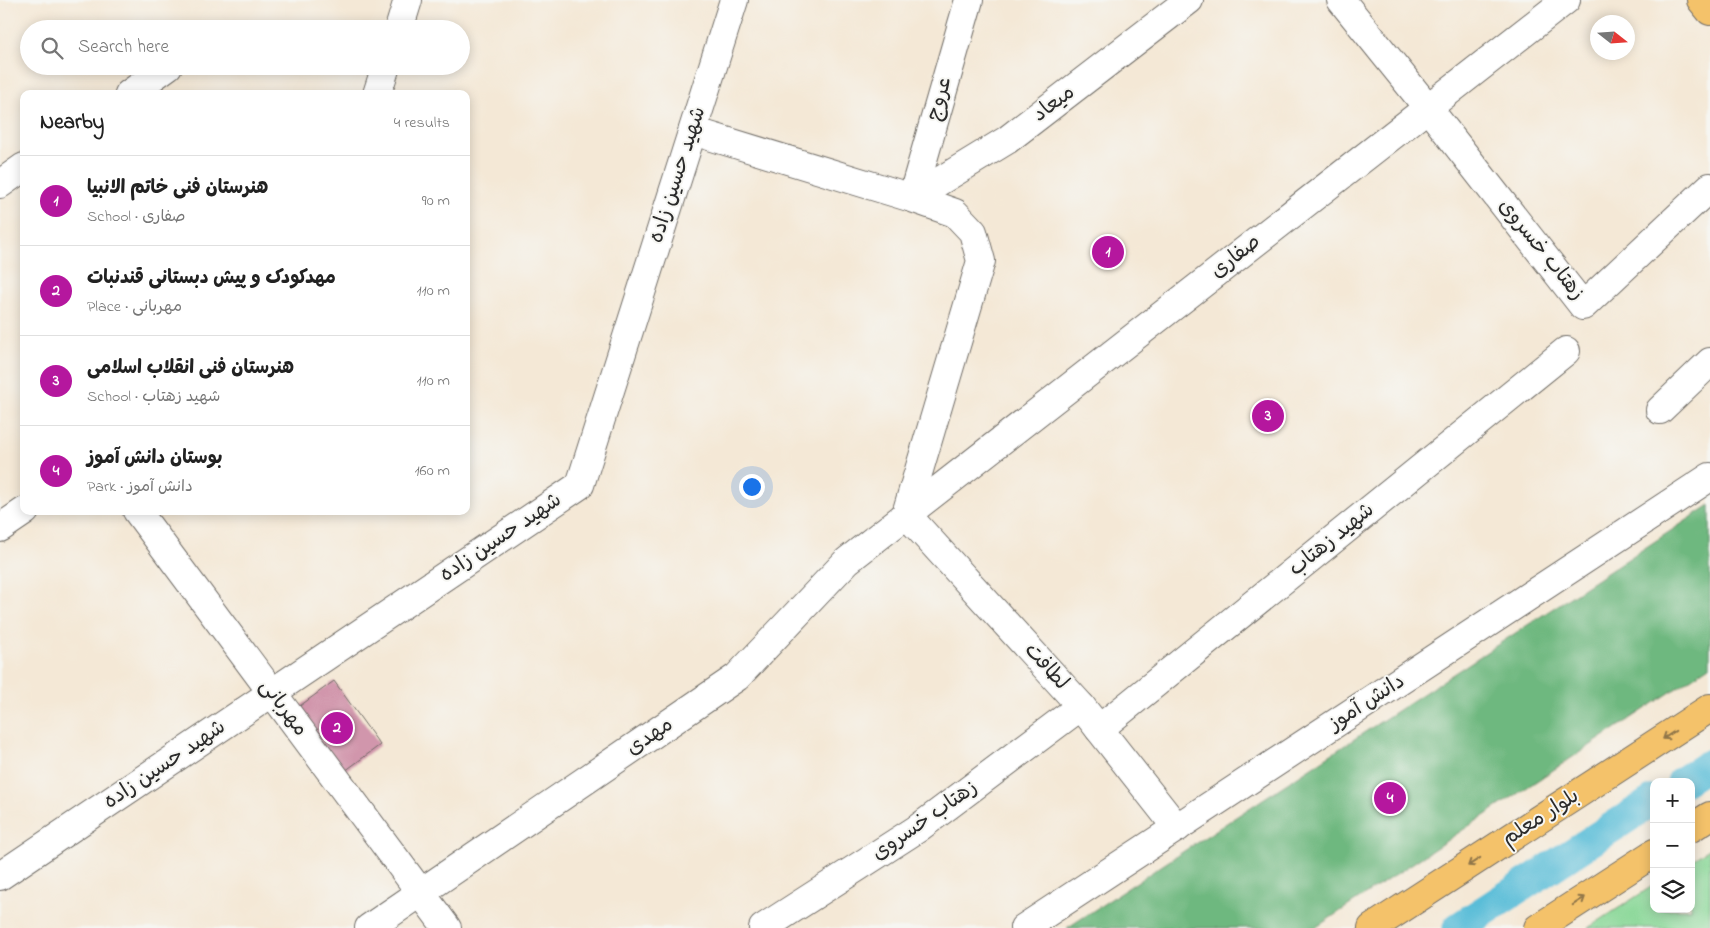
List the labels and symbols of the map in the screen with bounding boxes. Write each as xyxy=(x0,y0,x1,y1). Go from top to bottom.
north arrow xyxy=(1590,15,1635,60)
street label: عروج xyxy=(919,73,961,125)
street label: میعاد xyxy=(1027,78,1081,130)
street label: شهید حسین زاده xyxy=(642,103,714,247)
street label: زهتاب خسروی xyxy=(1491,193,1591,307)
street label: صفاری xyxy=(1204,228,1268,286)
pin: 1 xyxy=(1092,233,1124,271)
pin: 3 xyxy=(1252,397,1284,435)
your location xyxy=(739,474,765,500)
street label: شهید حسین زاده xyxy=(434,486,568,590)
street label: شهید زهتاب xyxy=(1283,496,1381,584)
street label: لطافت xyxy=(1017,637,1075,697)
street label: دانش آموز xyxy=(1321,667,1411,740)
street label: مهربانی xyxy=(251,673,315,743)
pin: 2 xyxy=(321,709,353,747)
street label: مهدی xyxy=(621,710,679,764)
street label: شهید حسین زاده xyxy=(98,713,232,817)
one-way arrow xyxy=(1662,730,1676,740)
street label: زهتاب خسروی xyxy=(866,773,984,869)
pin: 4 xyxy=(1374,779,1406,817)
street label: بلوار معلم xyxy=(1496,782,1586,854)
one-way arrow xyxy=(1468,857,1482,867)
one-way arrow xyxy=(1571,896,1585,906)

